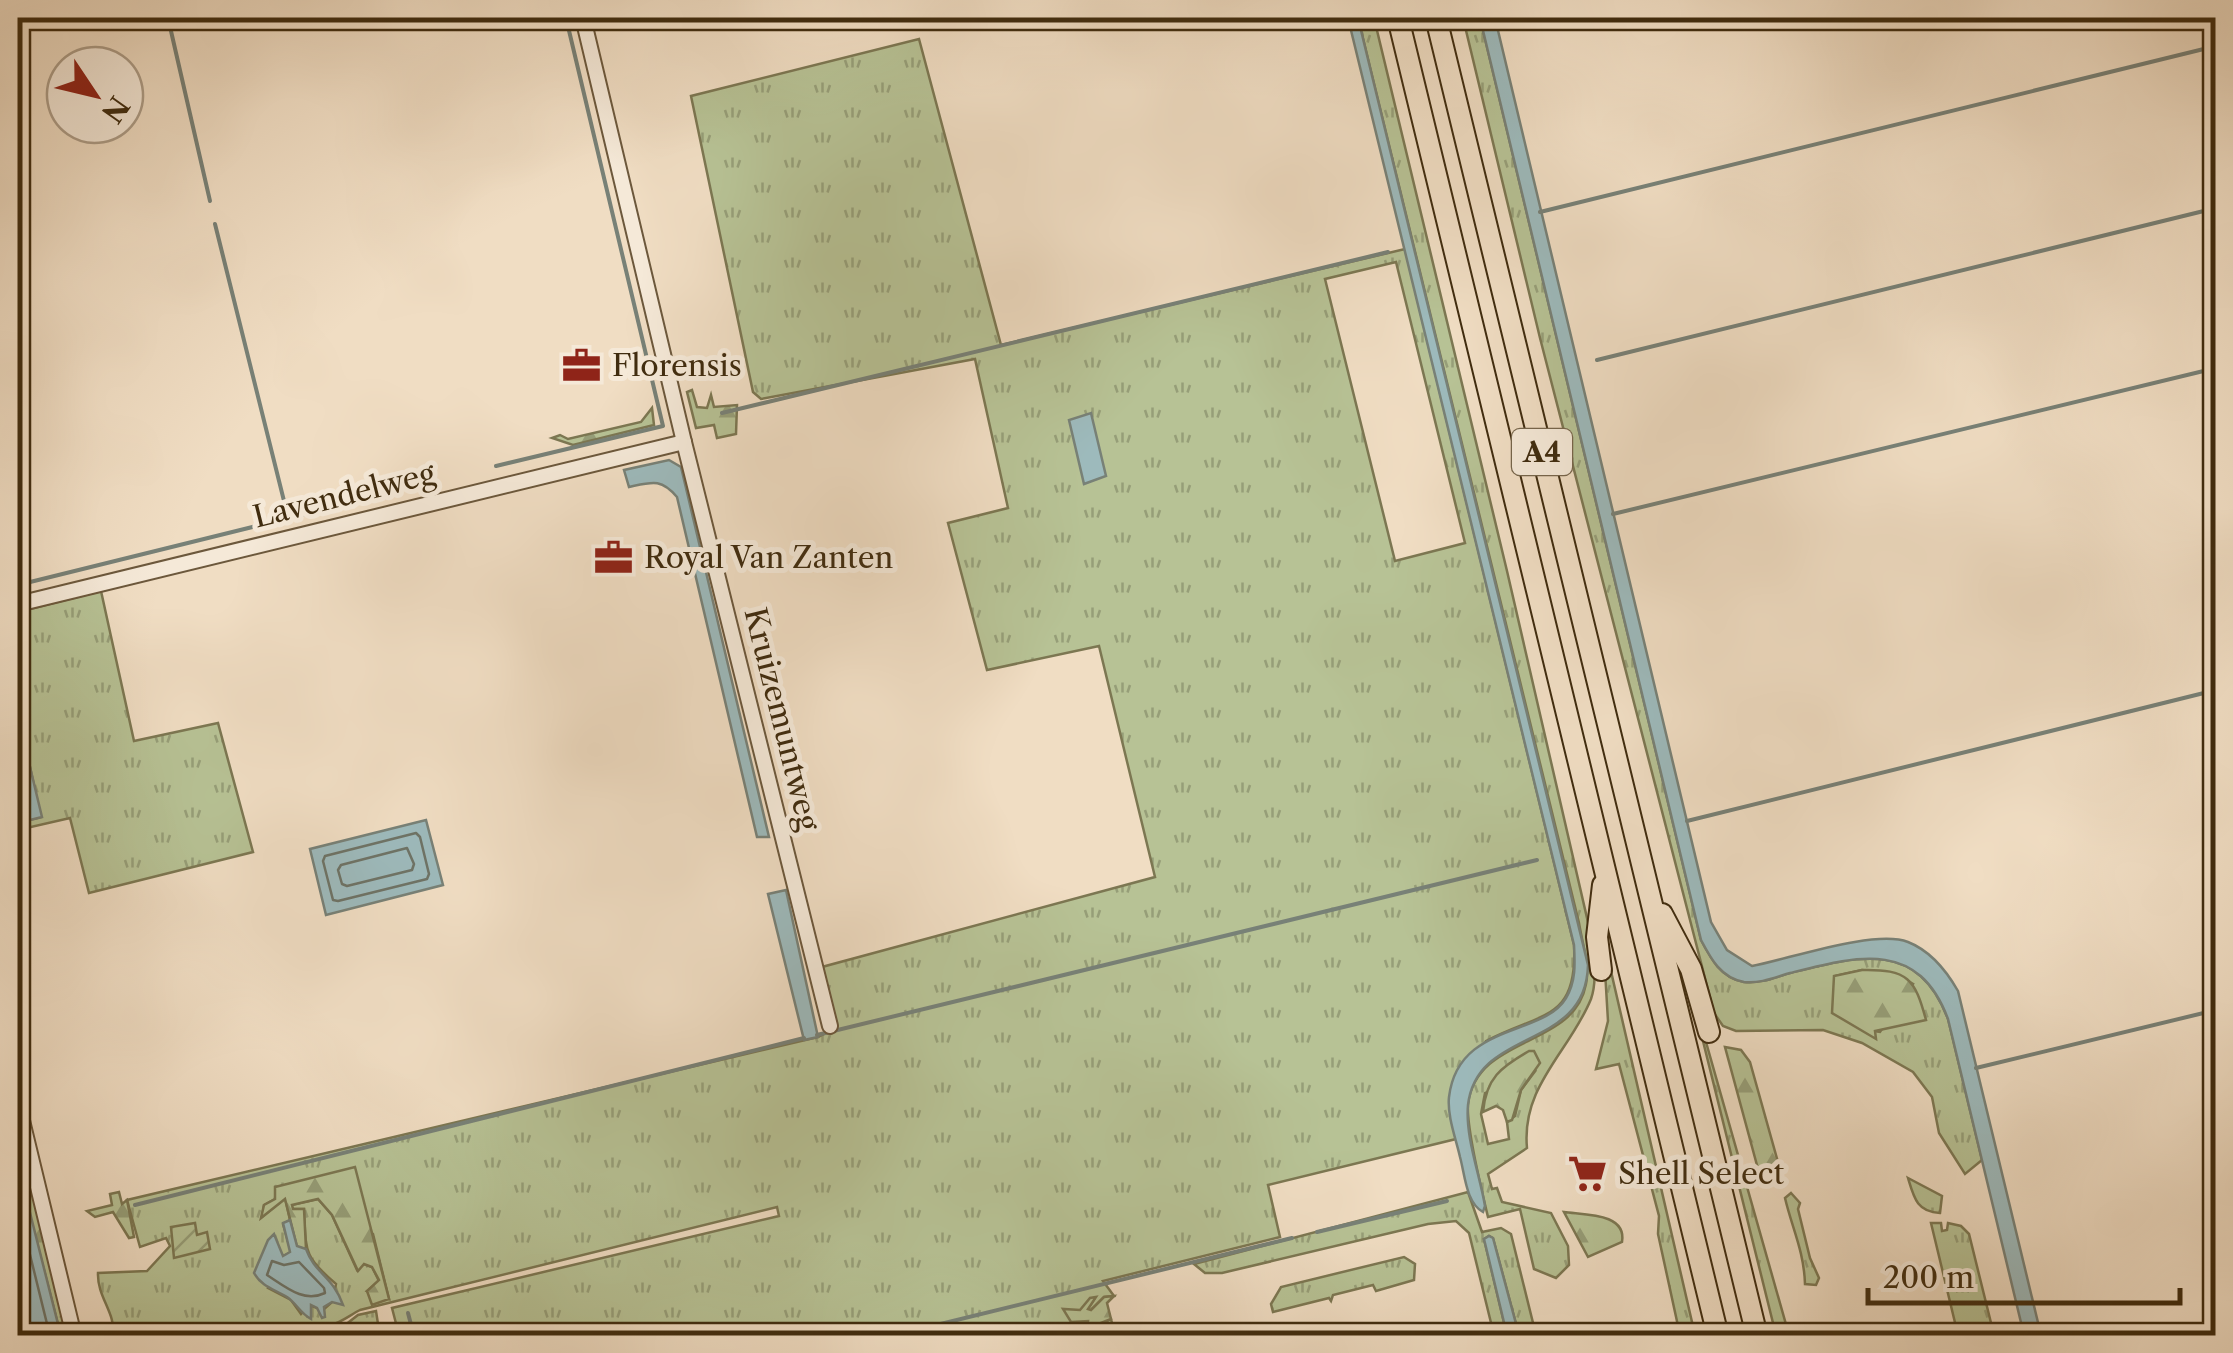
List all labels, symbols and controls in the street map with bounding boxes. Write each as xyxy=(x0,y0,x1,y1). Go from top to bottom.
north arrow xyxy=(45,45,145,145)
text: N xyxy=(95,90,136,129)
office icon: Florensis xyxy=(561,344,603,386)
place label: Florensis xyxy=(612,347,742,384)
road number: A4 xyxy=(1512,429,1572,475)
street label: Lavendelweg xyxy=(249,455,439,535)
office icon: Royal Van Zanten xyxy=(593,536,635,578)
place label: Royal Van Zanten xyxy=(644,539,894,576)
street label: Kruizemuntweg xyxy=(736,604,828,834)
supermarket icon: Shell Select xyxy=(1567,1152,1609,1194)
place label: Shell Select xyxy=(1618,1155,1785,1192)
scale bar xyxy=(1868,1243,2180,1305)
text: 200 m xyxy=(1883,1259,1974,1296)

